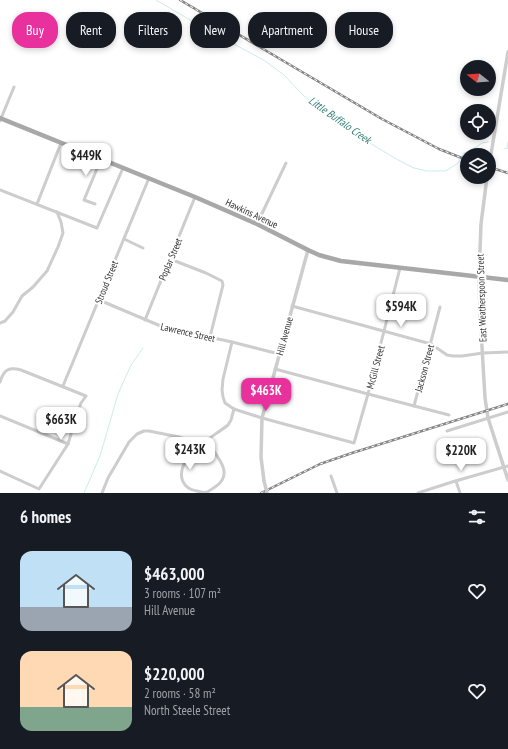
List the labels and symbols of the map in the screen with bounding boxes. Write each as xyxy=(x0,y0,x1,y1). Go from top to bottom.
north arrow xyxy=(460,60,496,96)
water label: Little Buffalo Creek xyxy=(306,93,375,148)
pin: $449K xyxy=(58,143,114,177)
street label: Hawkins Avenue xyxy=(224,196,280,231)
street label: Poplar Street xyxy=(156,236,185,282)
street label: East Weatherspoon Street xyxy=(473,253,490,342)
street label: Stroud Street xyxy=(92,258,121,306)
pin: $594K xyxy=(373,294,429,328)
street label: Hill Avenue xyxy=(273,315,296,357)
street label: Lawrence Street xyxy=(159,320,217,345)
street label: Jackson Street xyxy=(412,343,437,394)
street label: McGill Street xyxy=(363,344,388,390)
pin: $463K xyxy=(238,378,294,412)
pin: $663K xyxy=(33,407,89,441)
pin: $243K xyxy=(162,437,218,471)
pin: $220K xyxy=(433,438,489,472)

